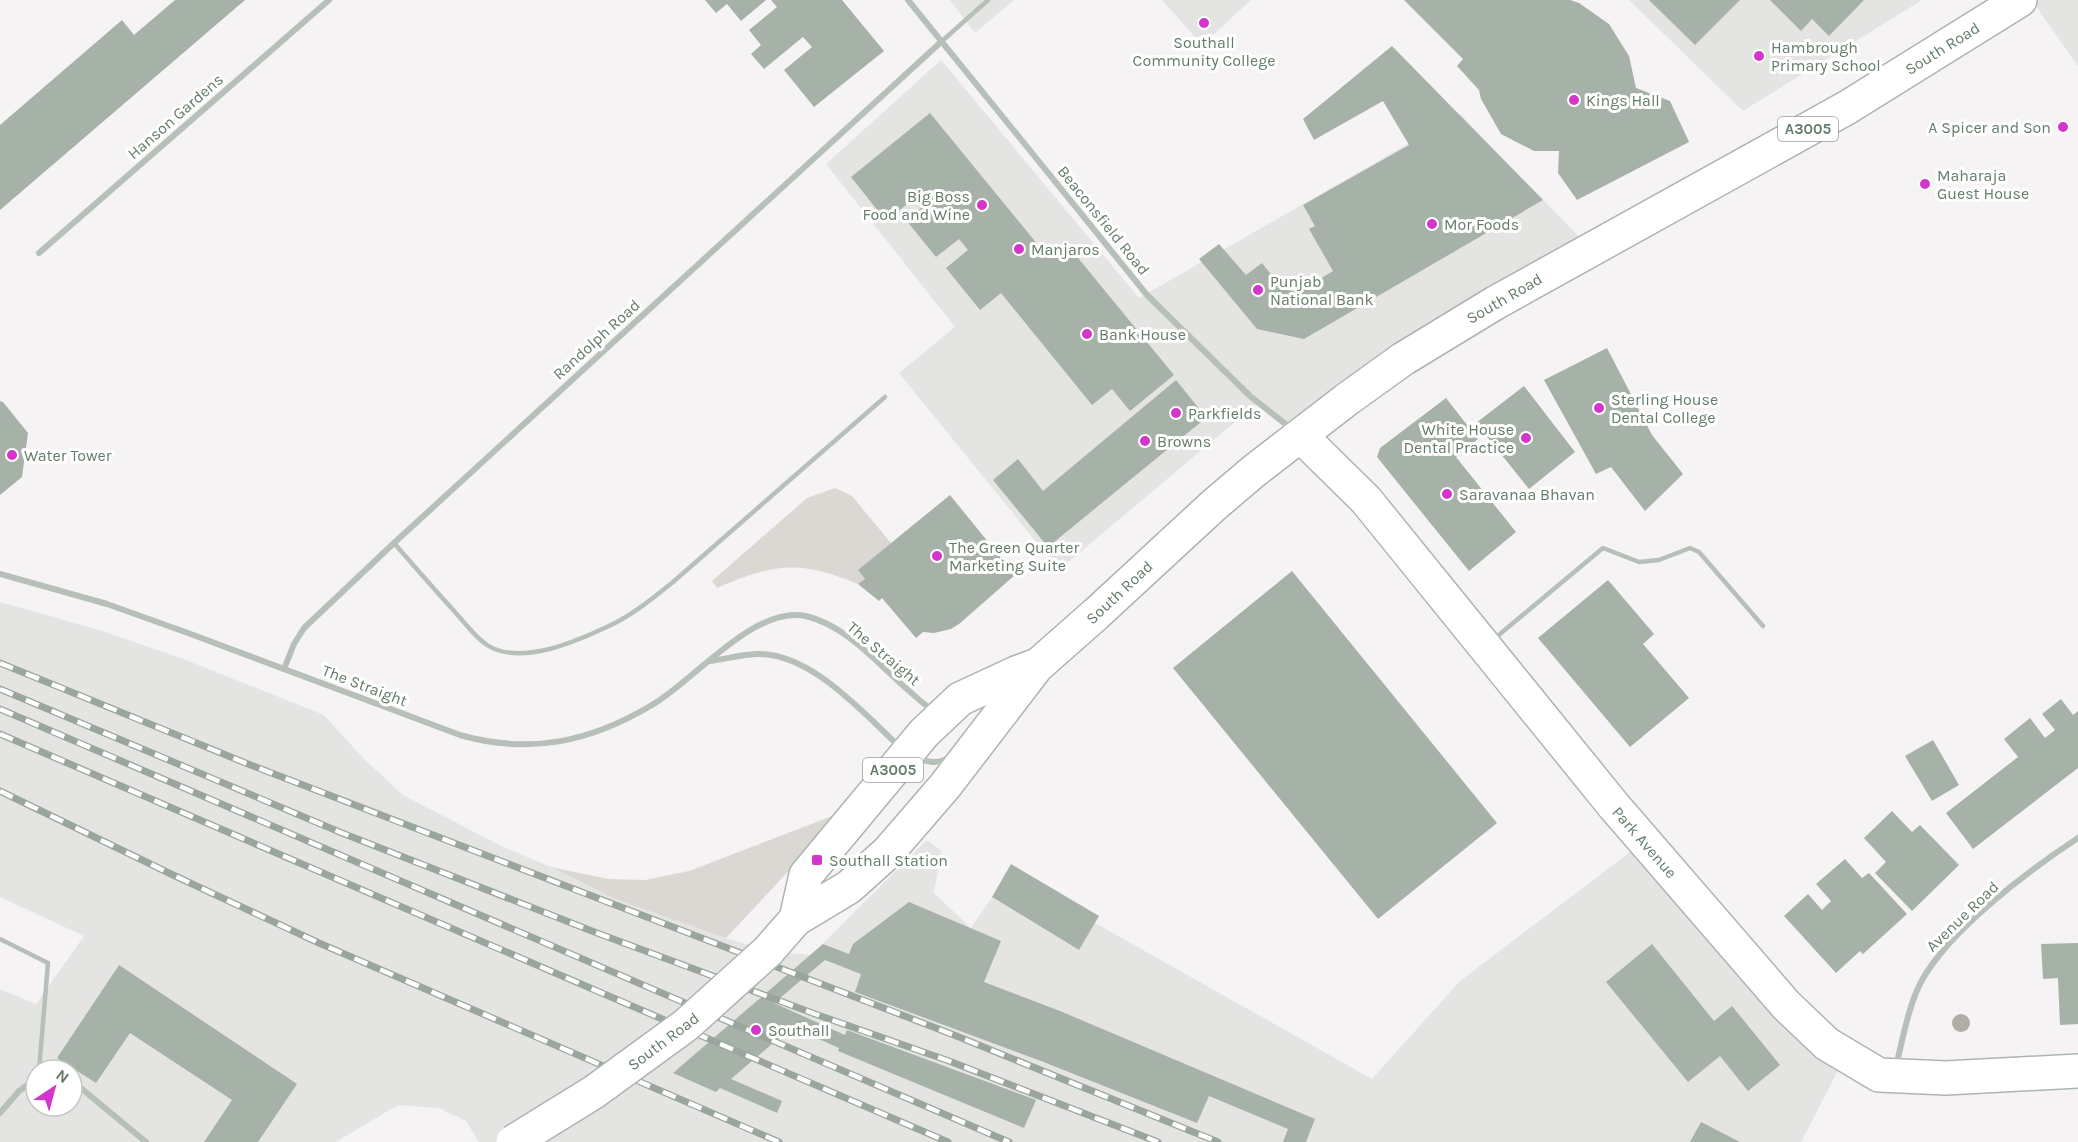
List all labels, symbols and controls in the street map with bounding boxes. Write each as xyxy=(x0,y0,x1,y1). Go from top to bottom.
marker: Southall Community College xyxy=(1197,16,1211,30)
street label: South Road xyxy=(1901,18,1983,79)
place label: Southall Community College xyxy=(1133,33,1275,70)
place label: Hambrough Primary School xyxy=(1771,38,1881,75)
marker: Hambrough Primary School xyxy=(1752,49,1766,63)
street label: Hanson Gardens xyxy=(124,70,227,163)
place label: Kings Hall xyxy=(1586,91,1660,110)
marker: Kings Hall xyxy=(1567,93,1581,107)
road number: A3005 xyxy=(1778,117,1838,141)
place label: A Spicer and Son xyxy=(1928,118,2051,137)
marker: A Spicer and Son xyxy=(2056,120,2070,134)
street label: Beaconsfield Road xyxy=(1054,162,1154,279)
place label: Maharaja Guest House xyxy=(1937,166,2029,203)
marker: Maharaja Guest House xyxy=(1918,177,1932,191)
place label: Big Boss Food and Wine xyxy=(863,187,970,224)
marker: Big Boss Food and Wine xyxy=(975,198,989,212)
place label: Mor Foods xyxy=(1444,215,1519,234)
marker: Mor Foods xyxy=(1425,217,1439,231)
place label: Manjaros xyxy=(1031,240,1100,259)
marker: Manjaros xyxy=(1012,242,1026,256)
street label: South Road xyxy=(1463,269,1546,328)
place label: Punjab National Bank xyxy=(1270,272,1373,309)
marker: Punjab National Bank xyxy=(1251,283,1265,297)
street label: Randolph Road xyxy=(549,295,644,383)
place label: Bank House xyxy=(1099,325,1186,344)
marker: Bank House xyxy=(1080,327,1094,341)
place label: Sterling House Dental College xyxy=(1611,390,1718,427)
marker: Sterling House Dental College xyxy=(1592,401,1606,415)
place label: Parkfields xyxy=(1188,404,1261,423)
marker: Parkfields xyxy=(1169,406,1183,420)
place label: White House Dental Practice xyxy=(1404,420,1514,457)
marker: White House Dental Practice xyxy=(1519,431,1533,445)
place label: Browns xyxy=(1157,432,1211,451)
marker: Browns xyxy=(1138,434,1152,448)
place label: Water Tower xyxy=(24,446,112,465)
marker: Water Tower xyxy=(5,448,19,462)
place label: Saravanaa Bhavan xyxy=(1459,485,1595,504)
marker: Saravanaa Bhavan xyxy=(1440,487,1454,501)
place label: The Green Quarter Marketing Suite xyxy=(949,538,1080,575)
marker: The Green Quarter Marketing Suite xyxy=(930,549,944,563)
street label: South Road xyxy=(1082,557,1157,628)
street label: The Straight xyxy=(843,617,924,689)
street label: The Straight xyxy=(320,661,410,710)
road number: A3005 xyxy=(863,758,923,782)
street label: Park Avenue xyxy=(1608,803,1681,882)
place label: Southall Station xyxy=(829,851,948,870)
marker: Southall Station xyxy=(810,853,824,867)
street label: Avenue Road xyxy=(1922,877,2003,956)
street label: South Road xyxy=(624,1008,703,1074)
place label: Southall xyxy=(768,1021,830,1040)
marker: Southall xyxy=(749,1023,763,1037)
north arrow xyxy=(24,1058,84,1118)
text: N xyxy=(52,1065,73,1087)

